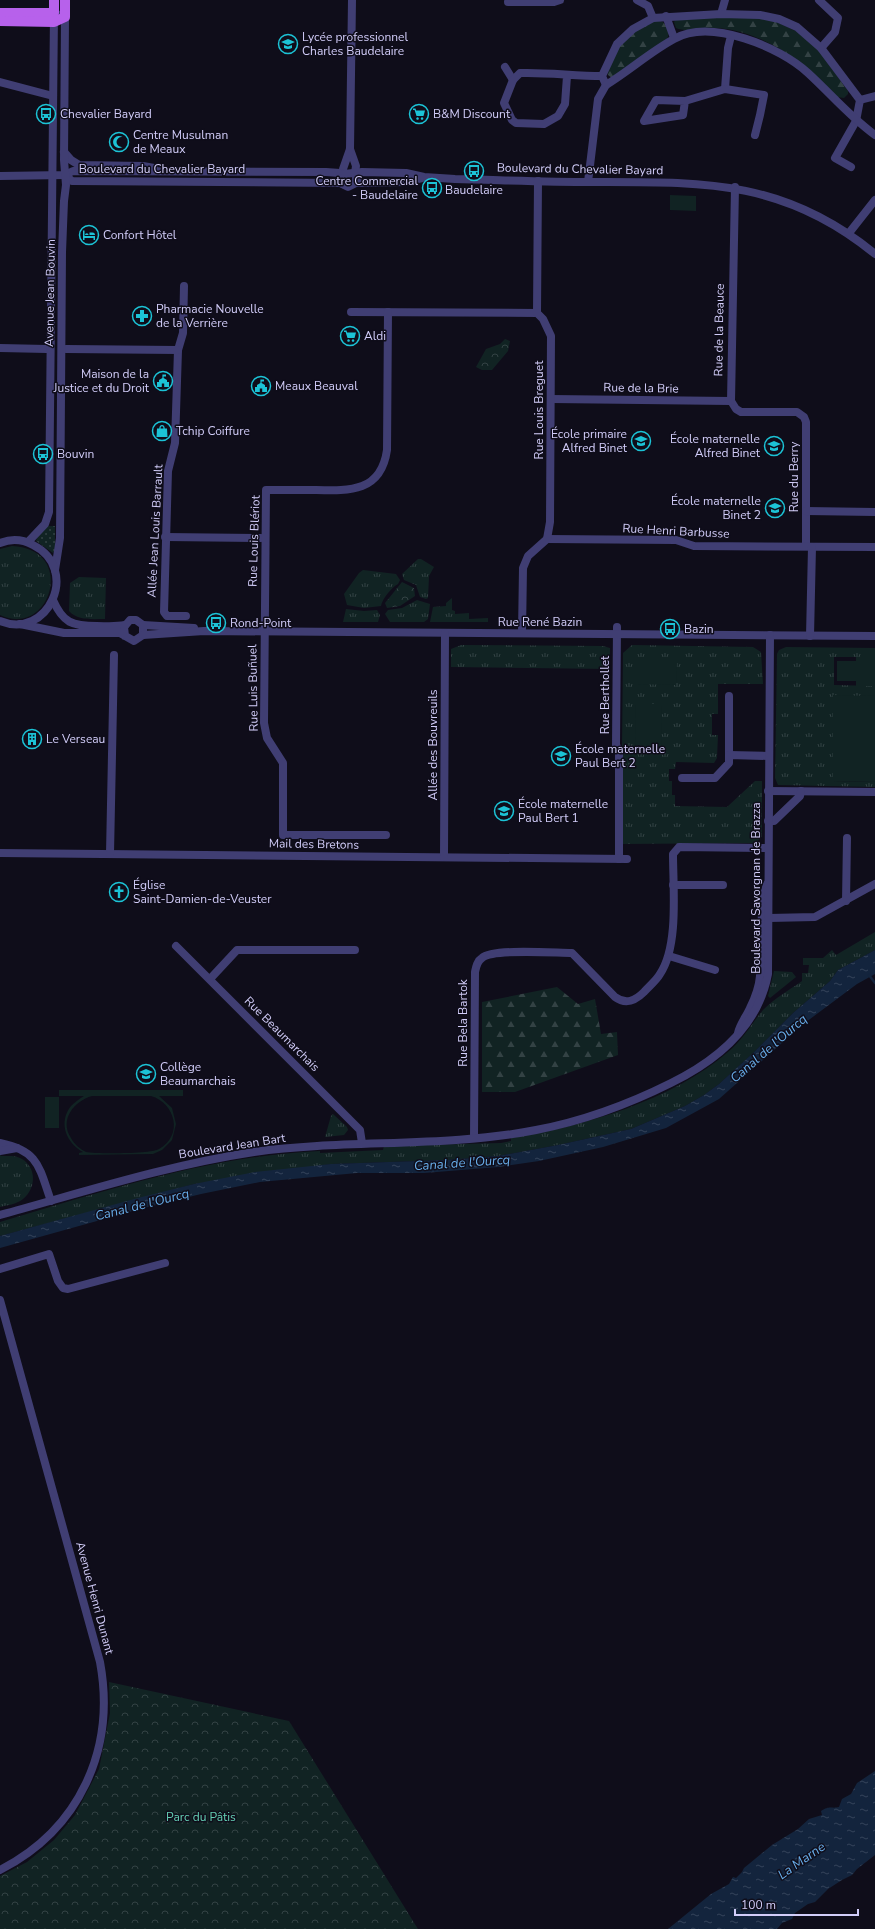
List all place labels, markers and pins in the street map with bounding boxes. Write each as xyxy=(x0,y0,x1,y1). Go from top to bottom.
place label: Lycée professionnel Charles Baudelaire xyxy=(302,29,408,59)
school or university icon: Lycée professionnel Charles Baudelaire xyxy=(277,33,299,55)
bus stop icon: Chevalier Bayard xyxy=(35,103,57,125)
supermarket icon: B&M Discount xyxy=(408,103,430,125)
place label: Chevalier Bayard xyxy=(60,106,152,122)
place label: B&M Discount xyxy=(433,106,511,122)
place label: Centre Musulman de Meaux xyxy=(133,127,228,157)
mosque icon: Centre Musulman de Meaux xyxy=(108,131,130,153)
bus stop icon: Baudelaire xyxy=(463,160,485,182)
place label: Centre Commercial - Baudelaire xyxy=(316,173,418,203)
bus stop icon: Centre Commercial - Baudelaire xyxy=(421,177,443,199)
place label: Baudelaire xyxy=(445,182,503,198)
hotel icon: Confort Hôtel xyxy=(78,224,100,246)
place label: Confort Hôtel xyxy=(103,227,177,243)
place label: Pharmacie Nouvelle de la Verrière xyxy=(156,301,264,331)
pharmacy icon: Pharmacie Nouvelle de la Verrière xyxy=(131,305,153,327)
supermarket icon: Aldi xyxy=(339,325,361,347)
place label: Aldi xyxy=(364,328,386,344)
place label: Maison de la Justice et du Droit xyxy=(53,366,150,396)
public building icon: Maison de la Justice et du Droit xyxy=(152,370,174,392)
public building icon: Meaux Beauval xyxy=(250,375,272,397)
place label: Meaux Beauval xyxy=(275,378,358,394)
shop icon: Tchip Coiffure xyxy=(151,420,173,442)
place label: Tchip Coiffure xyxy=(176,423,250,439)
place label: École primaire Alfred Binet xyxy=(551,426,628,456)
school or university icon: École primaire Alfred Binet xyxy=(630,430,652,452)
place label: École maternelle Alfred Binet xyxy=(670,431,761,461)
school or university icon: École maternelle Alfred Binet xyxy=(763,435,785,457)
bus stop icon: Bouvin xyxy=(32,443,54,465)
place label: Bouvin xyxy=(57,446,94,462)
place label: École maternelle Binet 2 xyxy=(671,493,761,523)
school or university icon: École maternelle Binet 2 xyxy=(764,497,786,519)
bus stop icon: Rond-Point xyxy=(205,612,227,634)
place label: Rond-Point xyxy=(230,615,292,631)
bus stop icon: Bazin xyxy=(659,618,681,640)
place label: Bazin xyxy=(684,621,714,637)
building icon: Le Verseau xyxy=(21,728,43,750)
place label: Le Verseau xyxy=(46,731,105,747)
place label: École maternelle Paul Bert 2 xyxy=(575,741,665,771)
school or university icon: École maternelle Paul Bert 2 xyxy=(550,745,572,767)
place label: École maternelle Paul Bert 1 xyxy=(518,796,608,826)
school or university icon: École maternelle Paul Bert 1 xyxy=(493,800,515,822)
place label: Église Saint-Damien-de-Veuster xyxy=(133,877,272,907)
church icon: Église Saint-Damien-de-Veuster xyxy=(108,881,130,903)
place label: Collège Beaumarchais xyxy=(160,1059,236,1089)
school or university icon: Collège Beaumarchais xyxy=(135,1063,157,1085)

